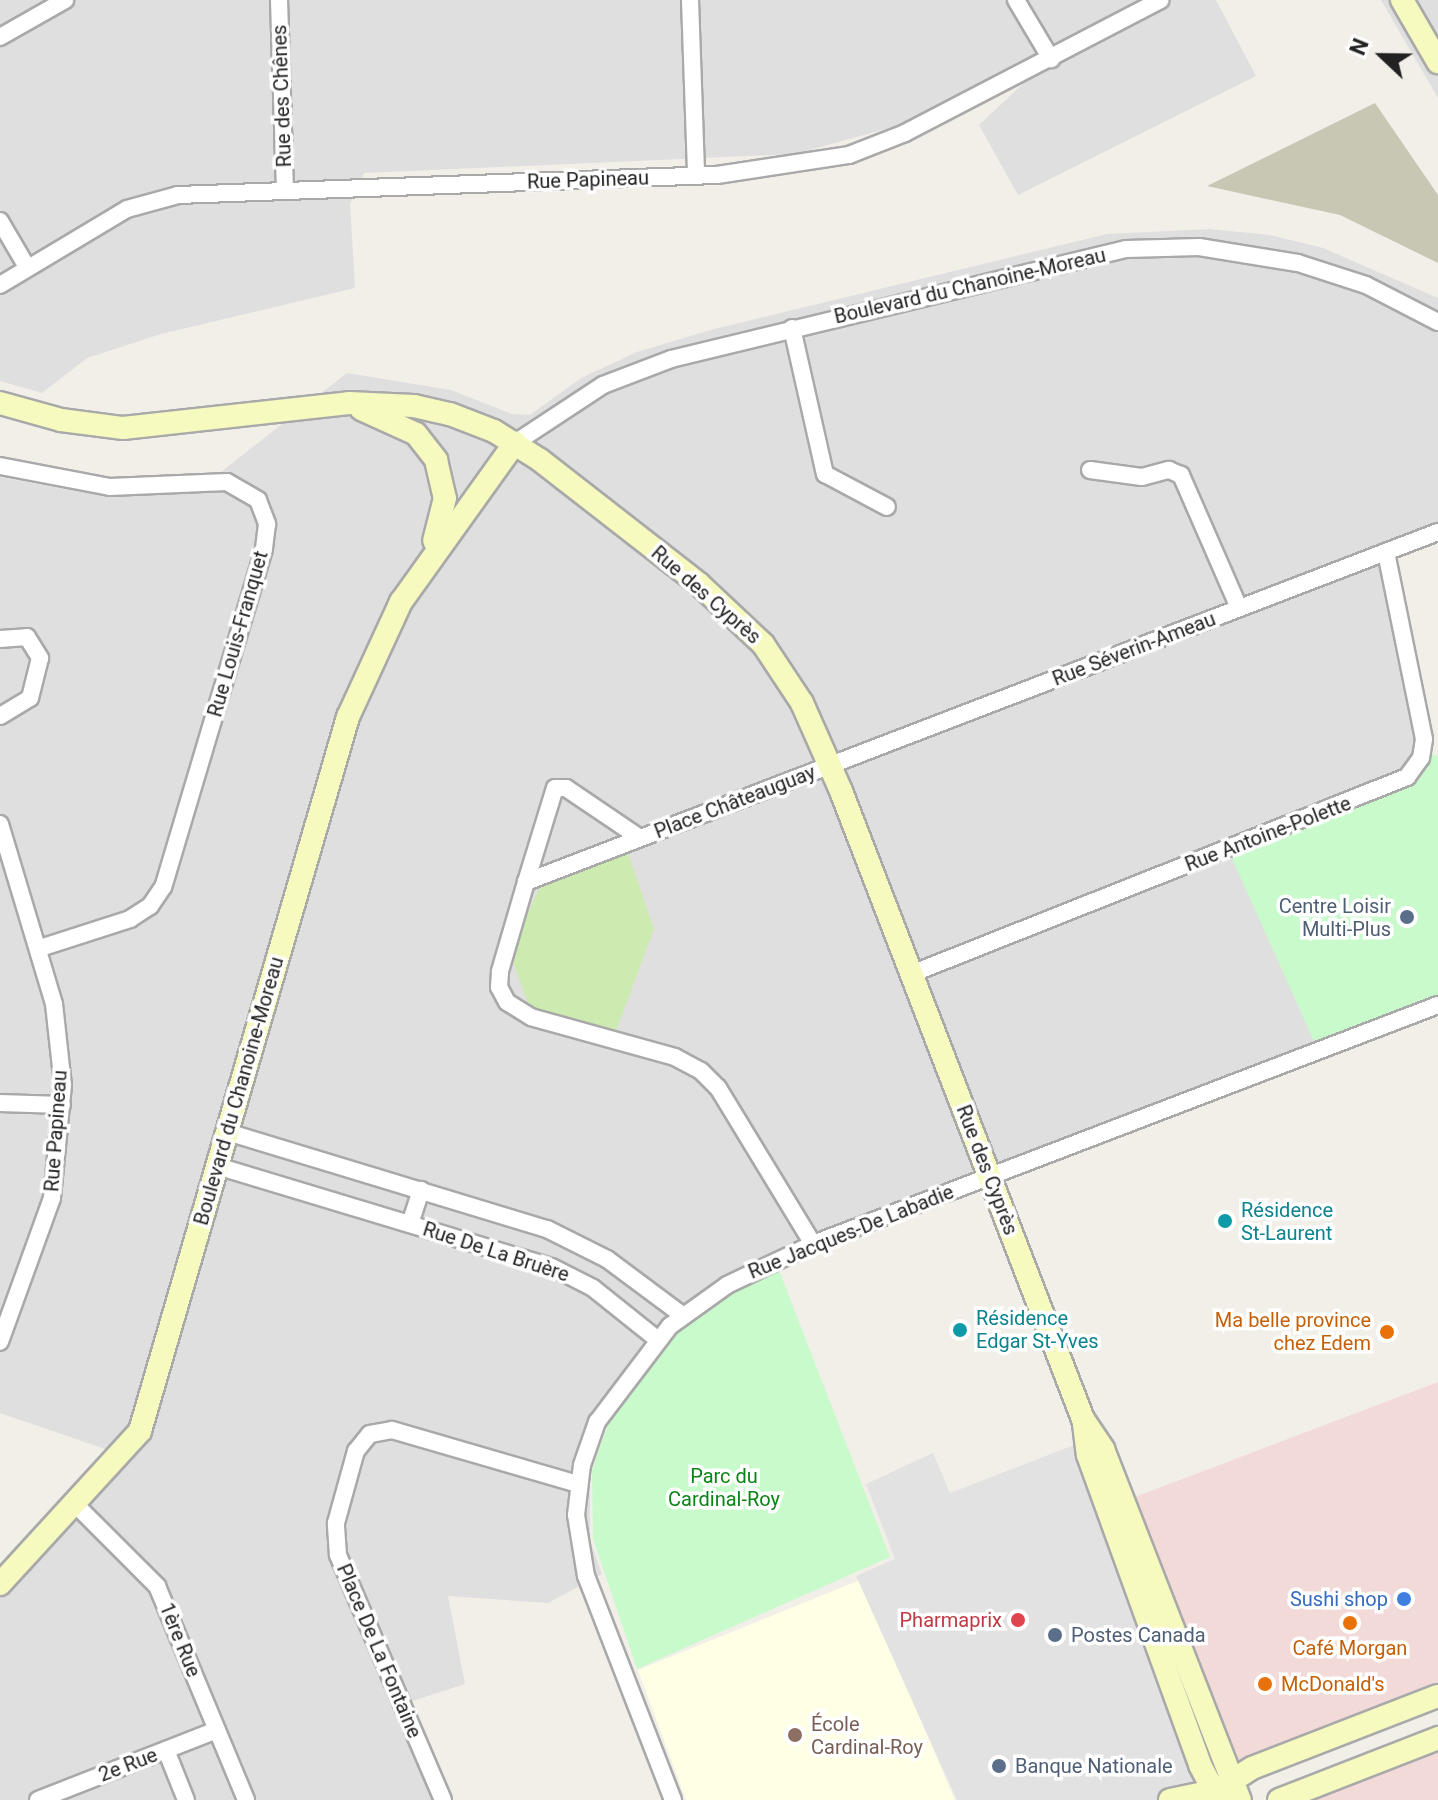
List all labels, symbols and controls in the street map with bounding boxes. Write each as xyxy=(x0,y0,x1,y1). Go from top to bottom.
north arrow xyxy=(1342,16,1422,96)
street label: Rue des Chênes xyxy=(268,24,296,168)
text: N xyxy=(1345,35,1374,59)
street label: Rue Papineau xyxy=(527,166,649,194)
street label: Boulevard du Chanoine-Moreau xyxy=(832,243,1108,329)
street label: Rue des Cyprès xyxy=(646,541,766,649)
street label: Rue Louis-Franquet xyxy=(203,548,273,720)
street label: Rue Séverin-Ameau xyxy=(1049,607,1219,691)
street label: Place Châteauguay xyxy=(651,760,819,844)
street label: Rue Antoine-Polette xyxy=(1182,791,1354,877)
place label: Centre Loisir Multi-Plus xyxy=(1279,894,1391,941)
marker: Centre Loisir Multi-Plus xyxy=(1398,908,1416,926)
street label: Boulevard du Chanoine-Moreau xyxy=(189,954,289,1228)
street label: Rue Papineau xyxy=(40,1069,72,1193)
street label: Rue des Cyprès xyxy=(951,1102,1023,1238)
street label: Rue Jacques-De Labadie xyxy=(745,1180,957,1284)
place label: Résidence St-Laurent xyxy=(1241,1198,1333,1245)
marker: Résidence St-Laurent xyxy=(1216,1212,1234,1230)
street label: Rue De La Bruère xyxy=(420,1217,572,1287)
place label: Résidence Edgar St-Yves xyxy=(976,1306,1099,1353)
place label: Ma belle province chez Edem xyxy=(1215,1308,1371,1355)
marker: Résidence Edgar St-Yves xyxy=(951,1321,969,1339)
marker: Ma belle province chez Edem xyxy=(1378,1323,1396,1341)
park label: Parc du Cardinal-Roy xyxy=(668,1464,780,1511)
street label: Place De La Fontaine xyxy=(331,1560,427,1742)
place label: Sushi shop xyxy=(1290,1587,1388,1611)
marker: Sushi shop xyxy=(1395,1590,1413,1608)
street label: 1ère Rue xyxy=(154,1599,206,1681)
place label: Pharmaprix xyxy=(900,1608,1002,1632)
marker: Pharmaprix xyxy=(1009,1611,1027,1629)
marker: Café Morgan xyxy=(1341,1614,1359,1632)
place label: Postes Canada xyxy=(1071,1623,1206,1647)
marker: Postes Canada xyxy=(1046,1626,1064,1644)
place label: Café Morgan xyxy=(1293,1636,1407,1660)
place label: McDonald's xyxy=(1281,1672,1385,1696)
marker: McDonald's xyxy=(1256,1675,1274,1693)
place label: École Cardinal-Roy xyxy=(811,1712,923,1759)
marker: École Cardinal-Roy xyxy=(786,1726,804,1744)
street label: 2e Rue xyxy=(95,1743,161,1787)
place label: Banque Nationale xyxy=(1015,1754,1173,1778)
marker: Banque Nationale xyxy=(990,1757,1008,1775)

